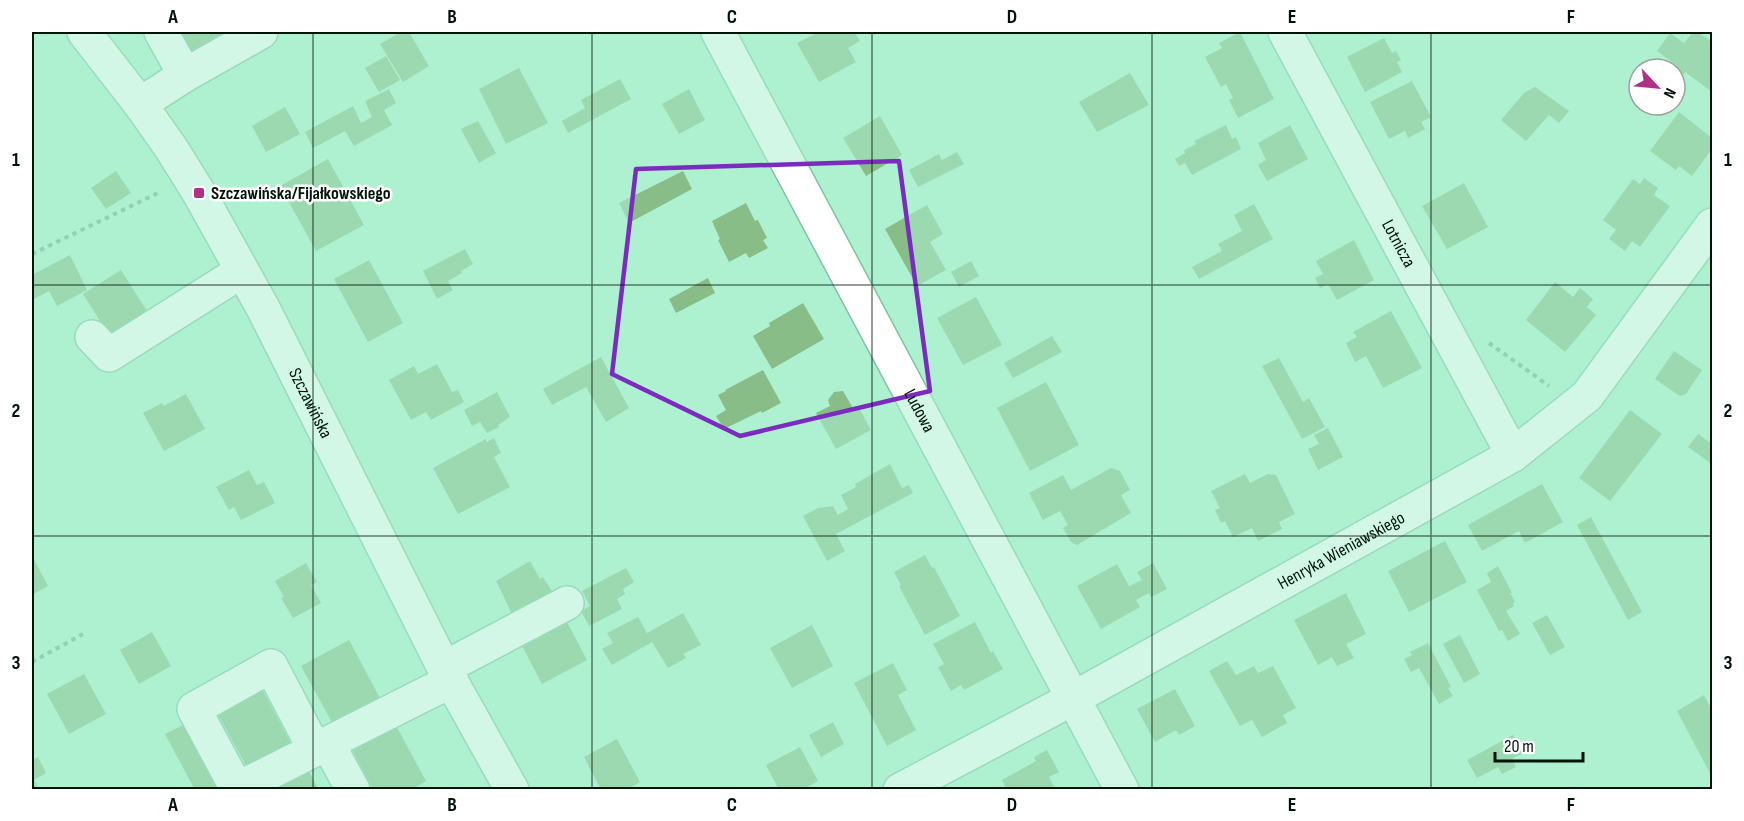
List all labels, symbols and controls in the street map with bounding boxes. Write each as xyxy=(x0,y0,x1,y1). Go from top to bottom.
text: A xyxy=(167,5,178,29)
text: B xyxy=(447,5,457,29)
text: C xyxy=(727,5,737,29)
text: D xyxy=(1007,5,1017,29)
text: E xyxy=(1288,5,1296,29)
text: F xyxy=(1567,5,1575,29)
north arrow xyxy=(1627,57,1687,117)
text: N xyxy=(1659,85,1680,101)
text: 1 xyxy=(12,148,20,172)
text: 1 xyxy=(1724,148,1732,172)
place label: Szczawińska/Fijałkowskiego xyxy=(211,183,391,204)
marker: Szczawińska/Fijałkowskiego xyxy=(192,186,206,200)
street label: Lotnicza xyxy=(1378,216,1420,271)
street label: Szczawińska xyxy=(284,364,337,442)
street label: Ludowa xyxy=(900,385,940,436)
text: 2 xyxy=(12,399,20,423)
text: 2 xyxy=(1724,399,1732,423)
street label: Henryka Wieniawskiego xyxy=(1274,507,1408,594)
text: 3 xyxy=(12,651,21,675)
text: 3 xyxy=(1724,651,1733,675)
scale bar xyxy=(1495,725,1584,763)
text: 20 m xyxy=(1504,736,1534,757)
text: A xyxy=(167,793,178,817)
text: B xyxy=(447,793,457,817)
text: C xyxy=(727,793,737,817)
text: D xyxy=(1007,793,1017,817)
text: E xyxy=(1288,793,1296,817)
text: F xyxy=(1567,793,1575,817)

